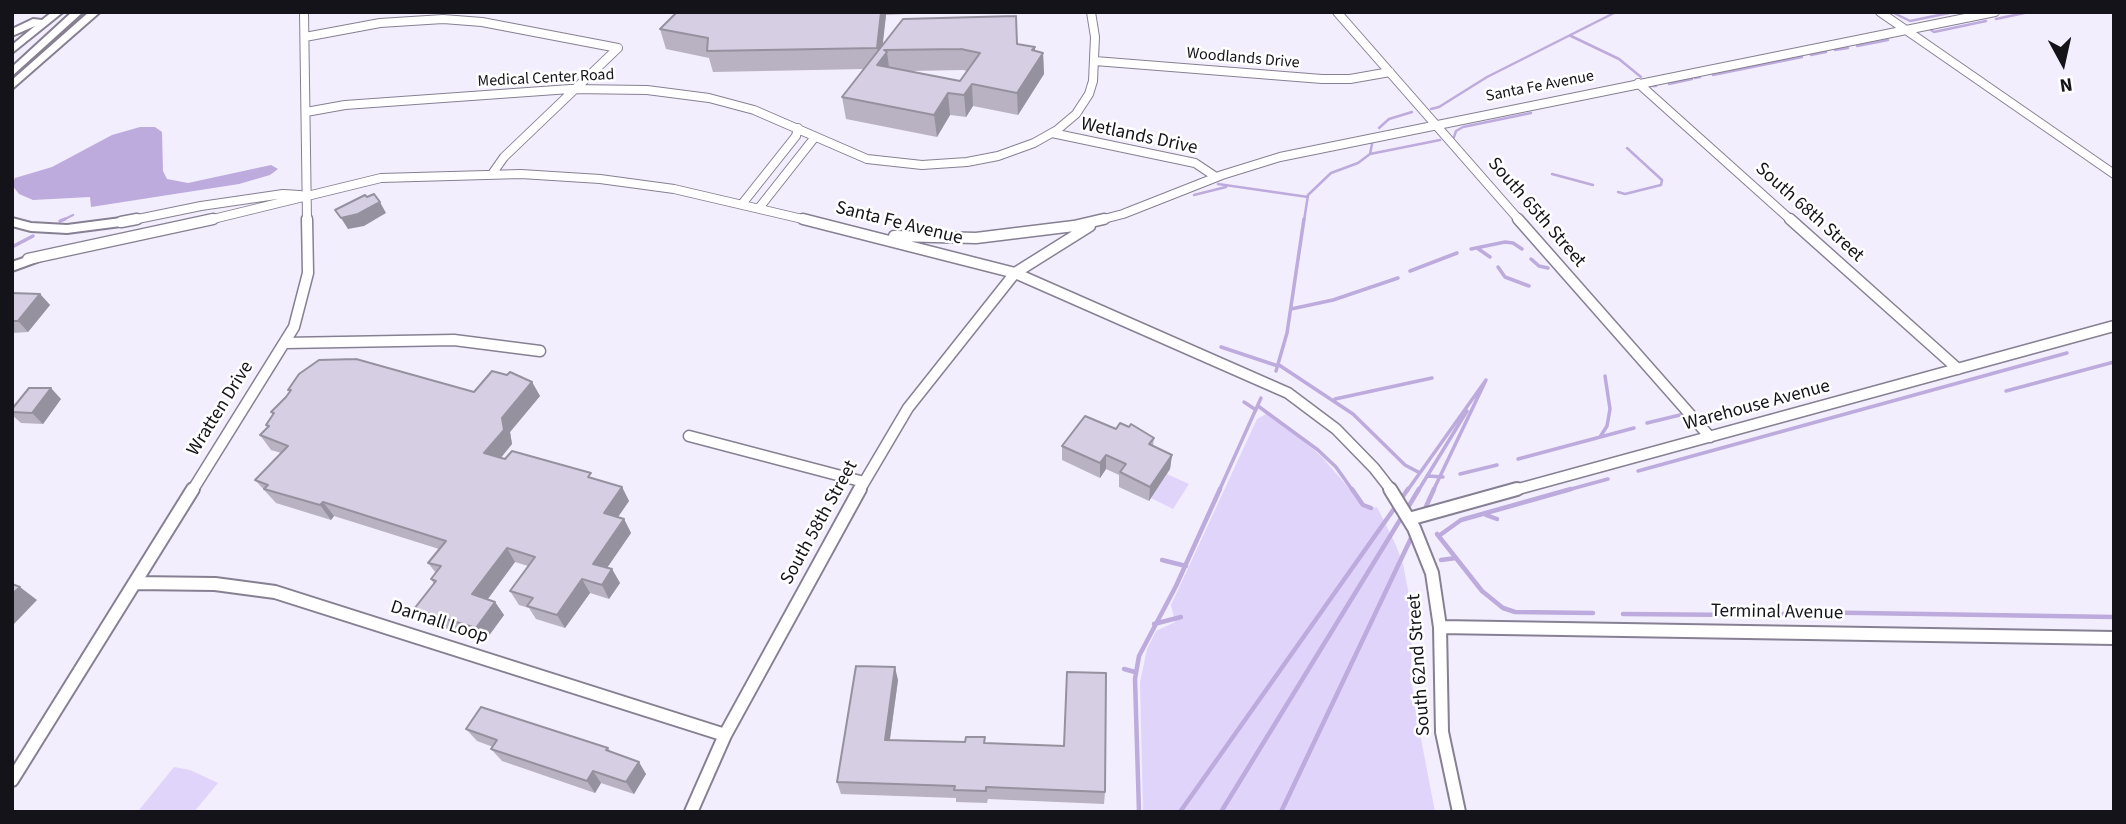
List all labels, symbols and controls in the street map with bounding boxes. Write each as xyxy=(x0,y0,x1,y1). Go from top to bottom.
north arrow xyxy=(2028,28,2098,98)
street label: Woodlands Drive xyxy=(1186,45,1300,73)
street label: Medical Center Road xyxy=(477,66,615,92)
street label: Santa Fe Avenue xyxy=(1484,67,1596,107)
text: N xyxy=(2058,70,2074,99)
street label: Wetlands Drive xyxy=(1078,113,1200,161)
street label: South 65th Street xyxy=(1482,153,1590,273)
street label: South 68th Street xyxy=(1750,158,1868,268)
street label: Santa Fe Avenue xyxy=(833,197,965,251)
street label: Wratten Drive xyxy=(183,357,259,461)
street label: Warehouse Avenue xyxy=(1681,375,1833,437)
street label: South 58th Street xyxy=(776,457,864,589)
street label: South 62nd Street xyxy=(1404,593,1436,737)
street label: Darnall Loop xyxy=(387,596,491,650)
street label: Terminal Avenue xyxy=(1711,600,1843,626)

